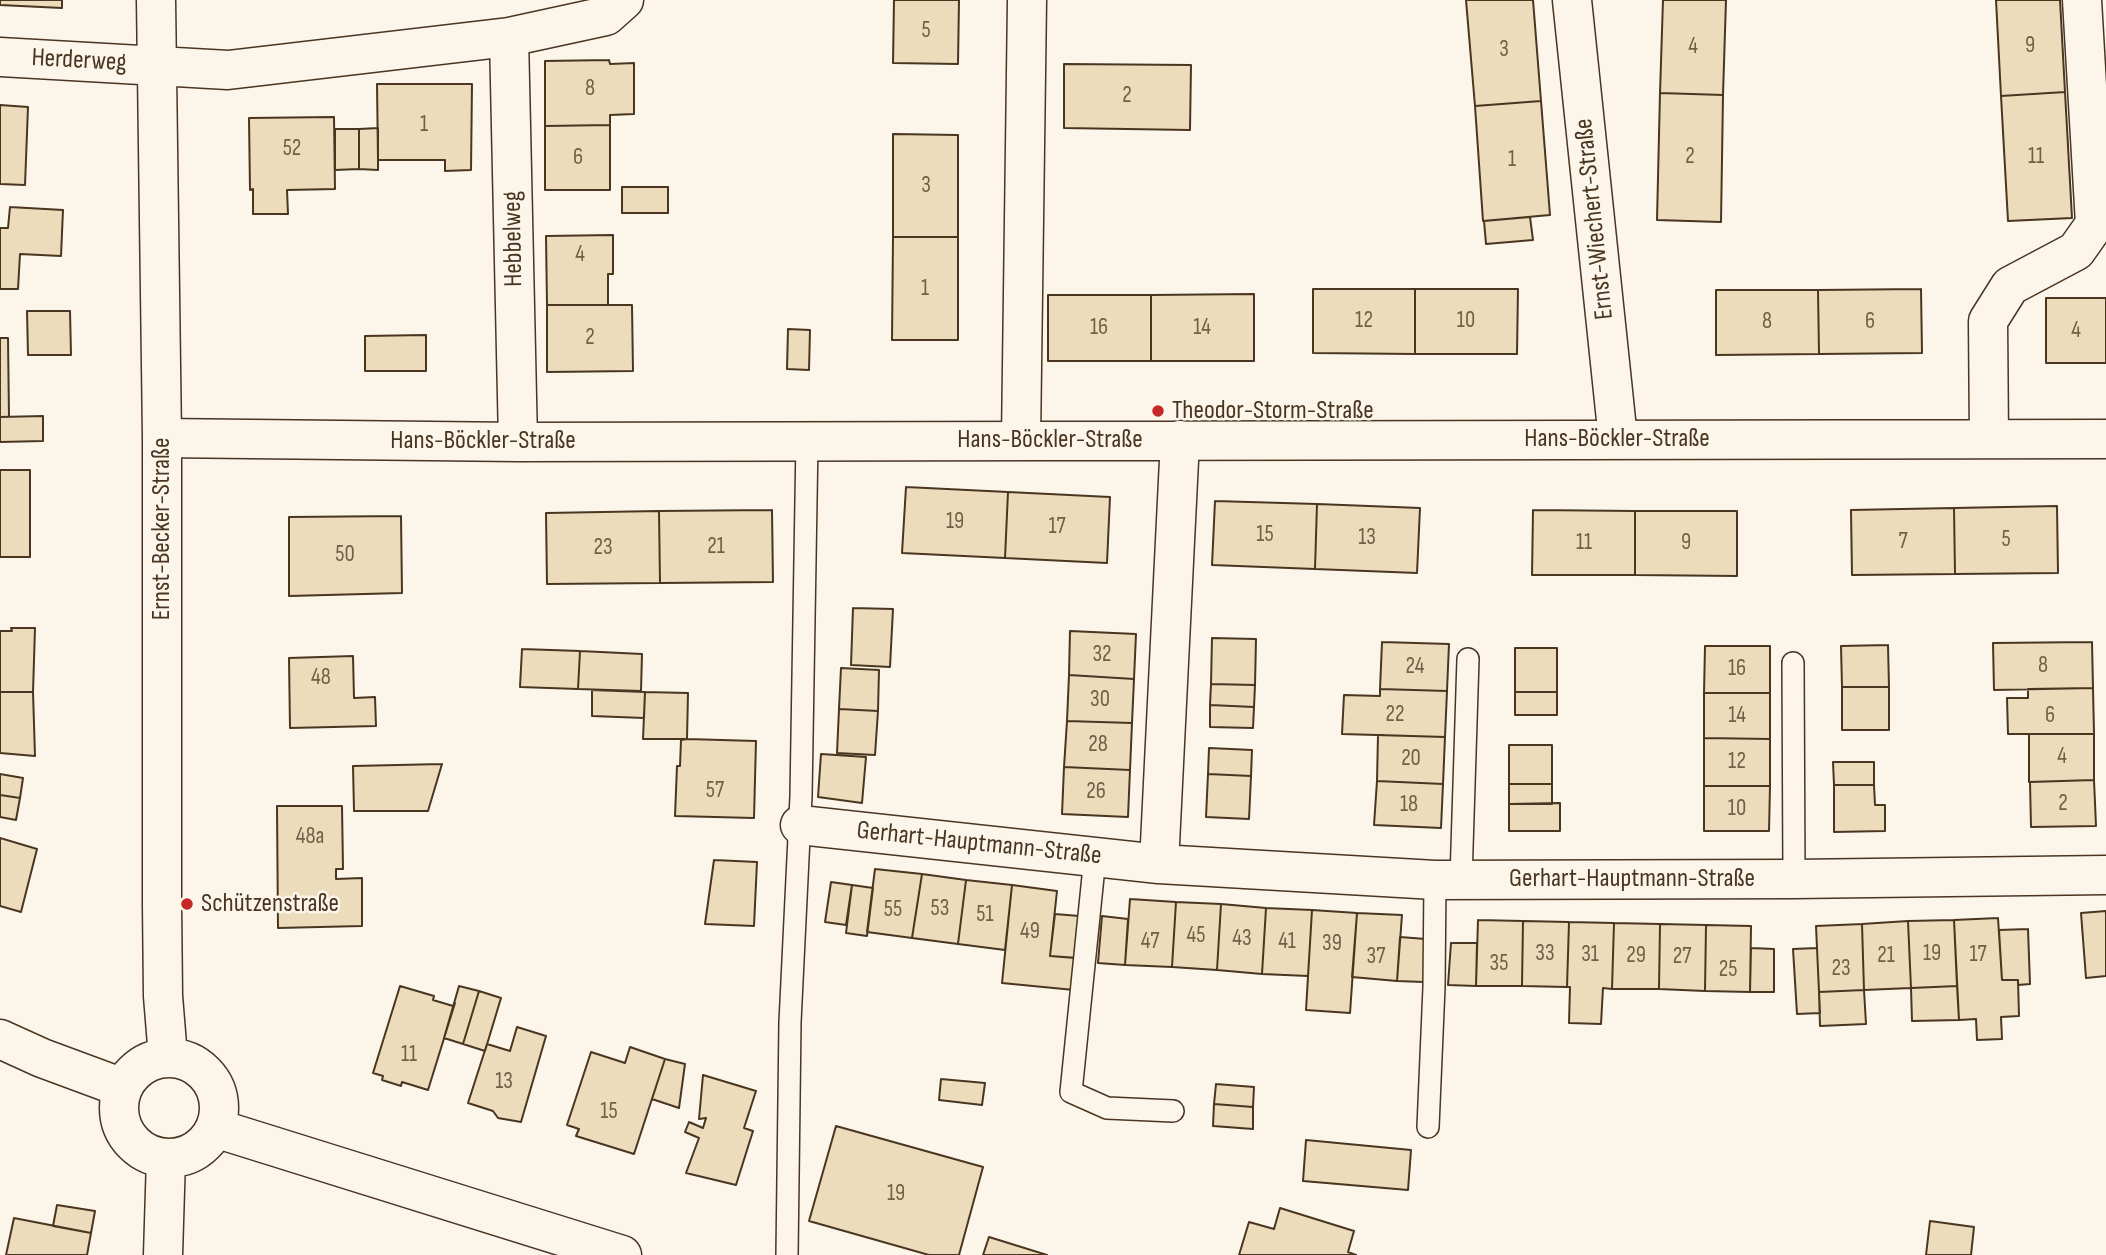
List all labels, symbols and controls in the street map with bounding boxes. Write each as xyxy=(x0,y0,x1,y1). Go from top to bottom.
house number: 5 xyxy=(921,17,931,45)
house number: 9 xyxy=(2025,32,2035,60)
house number: 4 xyxy=(1688,33,1698,61)
house number: 3 xyxy=(1499,36,1509,64)
street label: Herderweg xyxy=(31,43,127,79)
house number: 8 xyxy=(585,75,595,103)
house number: 2 xyxy=(1122,82,1132,110)
house number: 1 xyxy=(420,111,428,139)
street label: Ernst-Wiechert-Straße xyxy=(1569,117,1621,321)
house number: 52 xyxy=(283,135,301,163)
house number: 2 xyxy=(1685,143,1695,171)
house number: 11 xyxy=(2028,143,2044,171)
house number: 6 xyxy=(573,144,583,172)
house number: 1 xyxy=(1508,146,1516,174)
house number: 3 xyxy=(921,172,931,200)
street label: Hebbelweg xyxy=(498,191,530,287)
house number: 4 xyxy=(575,241,585,269)
house number: 1 xyxy=(921,275,929,303)
house number: 12 xyxy=(1355,307,1373,335)
house number: 10 xyxy=(1457,307,1475,335)
house number: 8 xyxy=(1762,308,1772,336)
house number: 6 xyxy=(1865,308,1875,336)
house number: 16 xyxy=(1090,314,1108,342)
house number: 14 xyxy=(1193,314,1211,342)
house number: 4 xyxy=(2071,317,2081,345)
house number: 2 xyxy=(585,324,595,352)
place label: Theodor-Storm-Straße xyxy=(1172,395,1374,427)
marker: Theodor-Storm-Straße xyxy=(1150,403,1166,419)
street label: Hans-Böckler-Straße xyxy=(1524,423,1710,455)
street label: Hans-Böckler-Straße xyxy=(957,424,1143,456)
street label: Hans-Böckler-Straße xyxy=(390,425,576,457)
street label: Ernst-Becker-Straße xyxy=(146,438,178,620)
house number: 19 xyxy=(946,508,964,536)
house number: 17 xyxy=(1048,513,1066,541)
house number: 15 xyxy=(1256,521,1274,549)
house number: 13 xyxy=(1358,524,1376,552)
house number: 5 xyxy=(2001,526,2011,554)
house number: 7 xyxy=(1898,528,1908,556)
house number: 11 xyxy=(1576,529,1592,557)
house number: 9 xyxy=(1681,529,1691,557)
house number: 21 xyxy=(707,533,725,561)
house number: 23 xyxy=(593,534,613,562)
house number: 50 xyxy=(335,541,355,569)
house number: 32 xyxy=(1092,641,1112,669)
house number: 8 xyxy=(2038,652,2048,680)
house number: 24 xyxy=(1406,653,1424,681)
house number: 16 xyxy=(1728,655,1746,683)
house number: 48 xyxy=(311,664,331,692)
house number: 30 xyxy=(1090,686,1110,714)
house number: 22 xyxy=(1386,701,1404,729)
house number: 14 xyxy=(1728,702,1746,730)
house number: 6 xyxy=(2045,702,2055,730)
house number: 28 xyxy=(1088,731,1108,759)
house number: 4 xyxy=(2057,743,2067,771)
house number: 20 xyxy=(1401,745,1421,773)
house number: 12 xyxy=(1728,748,1746,776)
house number: 57 xyxy=(706,777,724,805)
house number: 26 xyxy=(1086,778,1106,806)
house number: 2 xyxy=(2058,790,2068,818)
house number: 18 xyxy=(1400,791,1418,819)
house number: 10 xyxy=(1728,795,1746,823)
street label: Gerhart-Hauptmann-Straße xyxy=(855,816,1103,872)
house number: 48a xyxy=(296,823,324,851)
street label: Gerhart-Hauptmann-Straße xyxy=(1509,863,1755,895)
place label: Schützenstraße xyxy=(201,888,339,920)
house number: 53 xyxy=(931,895,949,923)
marker: Schützenstraße xyxy=(179,896,195,912)
house number: 55 xyxy=(884,896,902,924)
house number: 51 xyxy=(976,901,994,929)
house number: 49 xyxy=(1020,918,1040,946)
house number: 45 xyxy=(1187,922,1205,950)
house number: 43 xyxy=(1232,925,1252,953)
house number: 47 xyxy=(1141,928,1159,956)
house number: 41 xyxy=(1278,928,1296,956)
house number: 39 xyxy=(1322,930,1342,958)
house number: 33 xyxy=(1535,940,1555,968)
house number: 19 xyxy=(1923,940,1941,968)
house number: 31 xyxy=(1581,941,1599,969)
house number: 17 xyxy=(1969,941,1987,969)
house number: 29 xyxy=(1626,942,1646,970)
house number: 21 xyxy=(1877,942,1895,970)
house number: 37 xyxy=(1367,943,1385,971)
house number: 27 xyxy=(1673,943,1691,971)
house number: 35 xyxy=(1490,950,1508,978)
house number: 23 xyxy=(1831,955,1851,983)
house number: 25 xyxy=(1719,956,1737,984)
house number: 11 xyxy=(401,1041,417,1069)
house number: 13 xyxy=(495,1068,513,1096)
house number: 15 xyxy=(600,1098,618,1126)
house number: 19 xyxy=(887,1180,905,1208)

